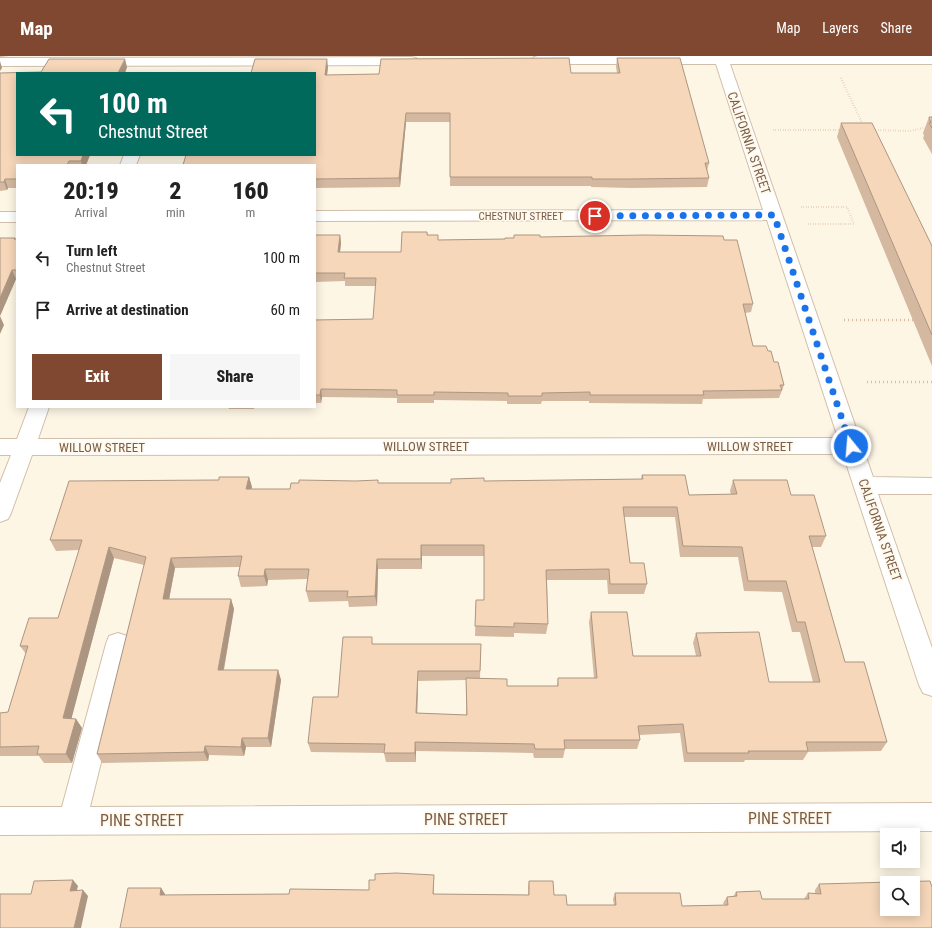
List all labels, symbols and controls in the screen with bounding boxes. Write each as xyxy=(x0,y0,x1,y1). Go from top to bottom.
text: Map xyxy=(20,17,53,40)
text: Map xyxy=(776,20,800,36)
text: Layers xyxy=(822,20,859,36)
text: Share xyxy=(881,20,912,36)
text: 100 m xyxy=(98,87,168,120)
icon: left xyxy=(32,88,84,140)
street label: CALIFORNIA STREET xyxy=(724,90,774,196)
text: Chestnut Street xyxy=(98,121,208,142)
text: 20:19 xyxy=(63,177,119,205)
text: 2 xyxy=(169,177,182,205)
text: 160 xyxy=(232,177,269,205)
pin xyxy=(578,199,612,233)
text: Arrival xyxy=(74,205,108,220)
text: min xyxy=(166,205,185,220)
text: m xyxy=(246,205,255,220)
icon: arrive xyxy=(584,205,606,227)
street label: CHESTNUT STREET xyxy=(478,210,564,223)
text: Turn left xyxy=(66,242,117,260)
icon: left xyxy=(32,247,54,269)
text: 100 m xyxy=(263,249,300,267)
text: Chestnut Street xyxy=(66,260,145,275)
icon: arrive xyxy=(32,299,54,321)
text: Arrive at destination xyxy=(66,301,189,319)
text: 60 m xyxy=(270,301,300,319)
button: Exit xyxy=(32,354,162,400)
button: Share xyxy=(170,354,300,400)
position arrow xyxy=(830,425,872,467)
street label: WILLOW STREET xyxy=(383,439,469,454)
street label: WILLOW STREET xyxy=(707,439,793,454)
street label: WILLOW STREET xyxy=(59,440,145,455)
street label: CALIFORNIA STREET xyxy=(855,477,905,583)
street label: PINE STREET xyxy=(748,809,832,828)
street label: PINE STREET xyxy=(424,810,508,829)
street label: PINE STREET xyxy=(100,811,184,830)
map controls xyxy=(880,828,920,916)
button: sound xyxy=(880,828,920,868)
button: search xyxy=(880,876,920,916)

